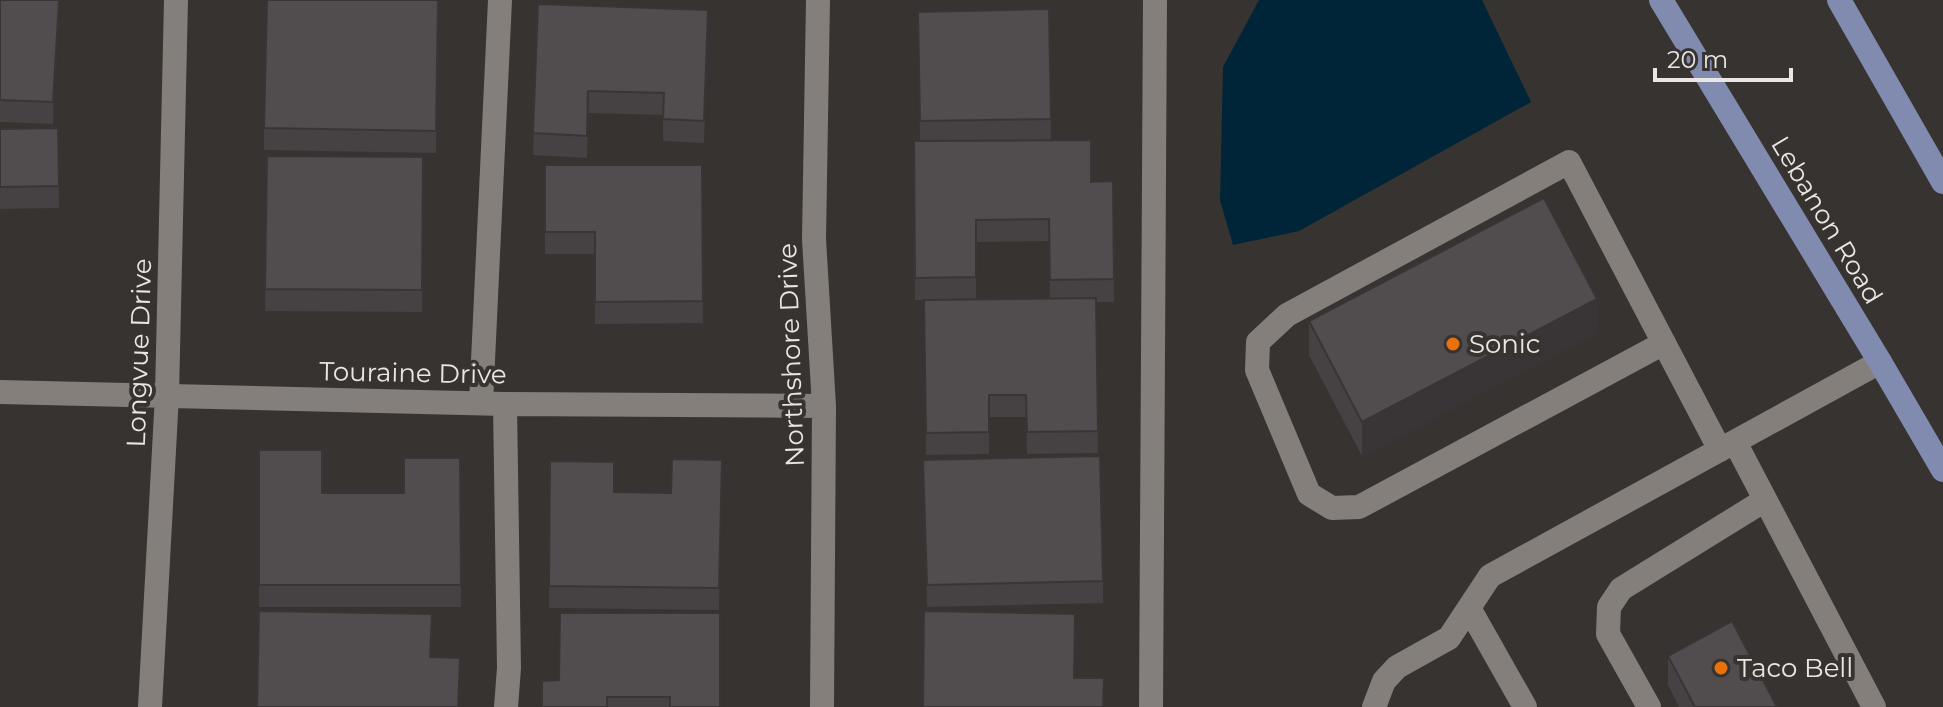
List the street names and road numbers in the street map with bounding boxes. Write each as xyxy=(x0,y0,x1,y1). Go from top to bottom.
street label: Lebanon Road xyxy=(1764,130,1890,310)
street label: Northshore Drive xyxy=(771,243,811,467)
street label: Longvue Drive xyxy=(120,258,158,448)
street label: Touraine Drive xyxy=(319,355,507,391)

